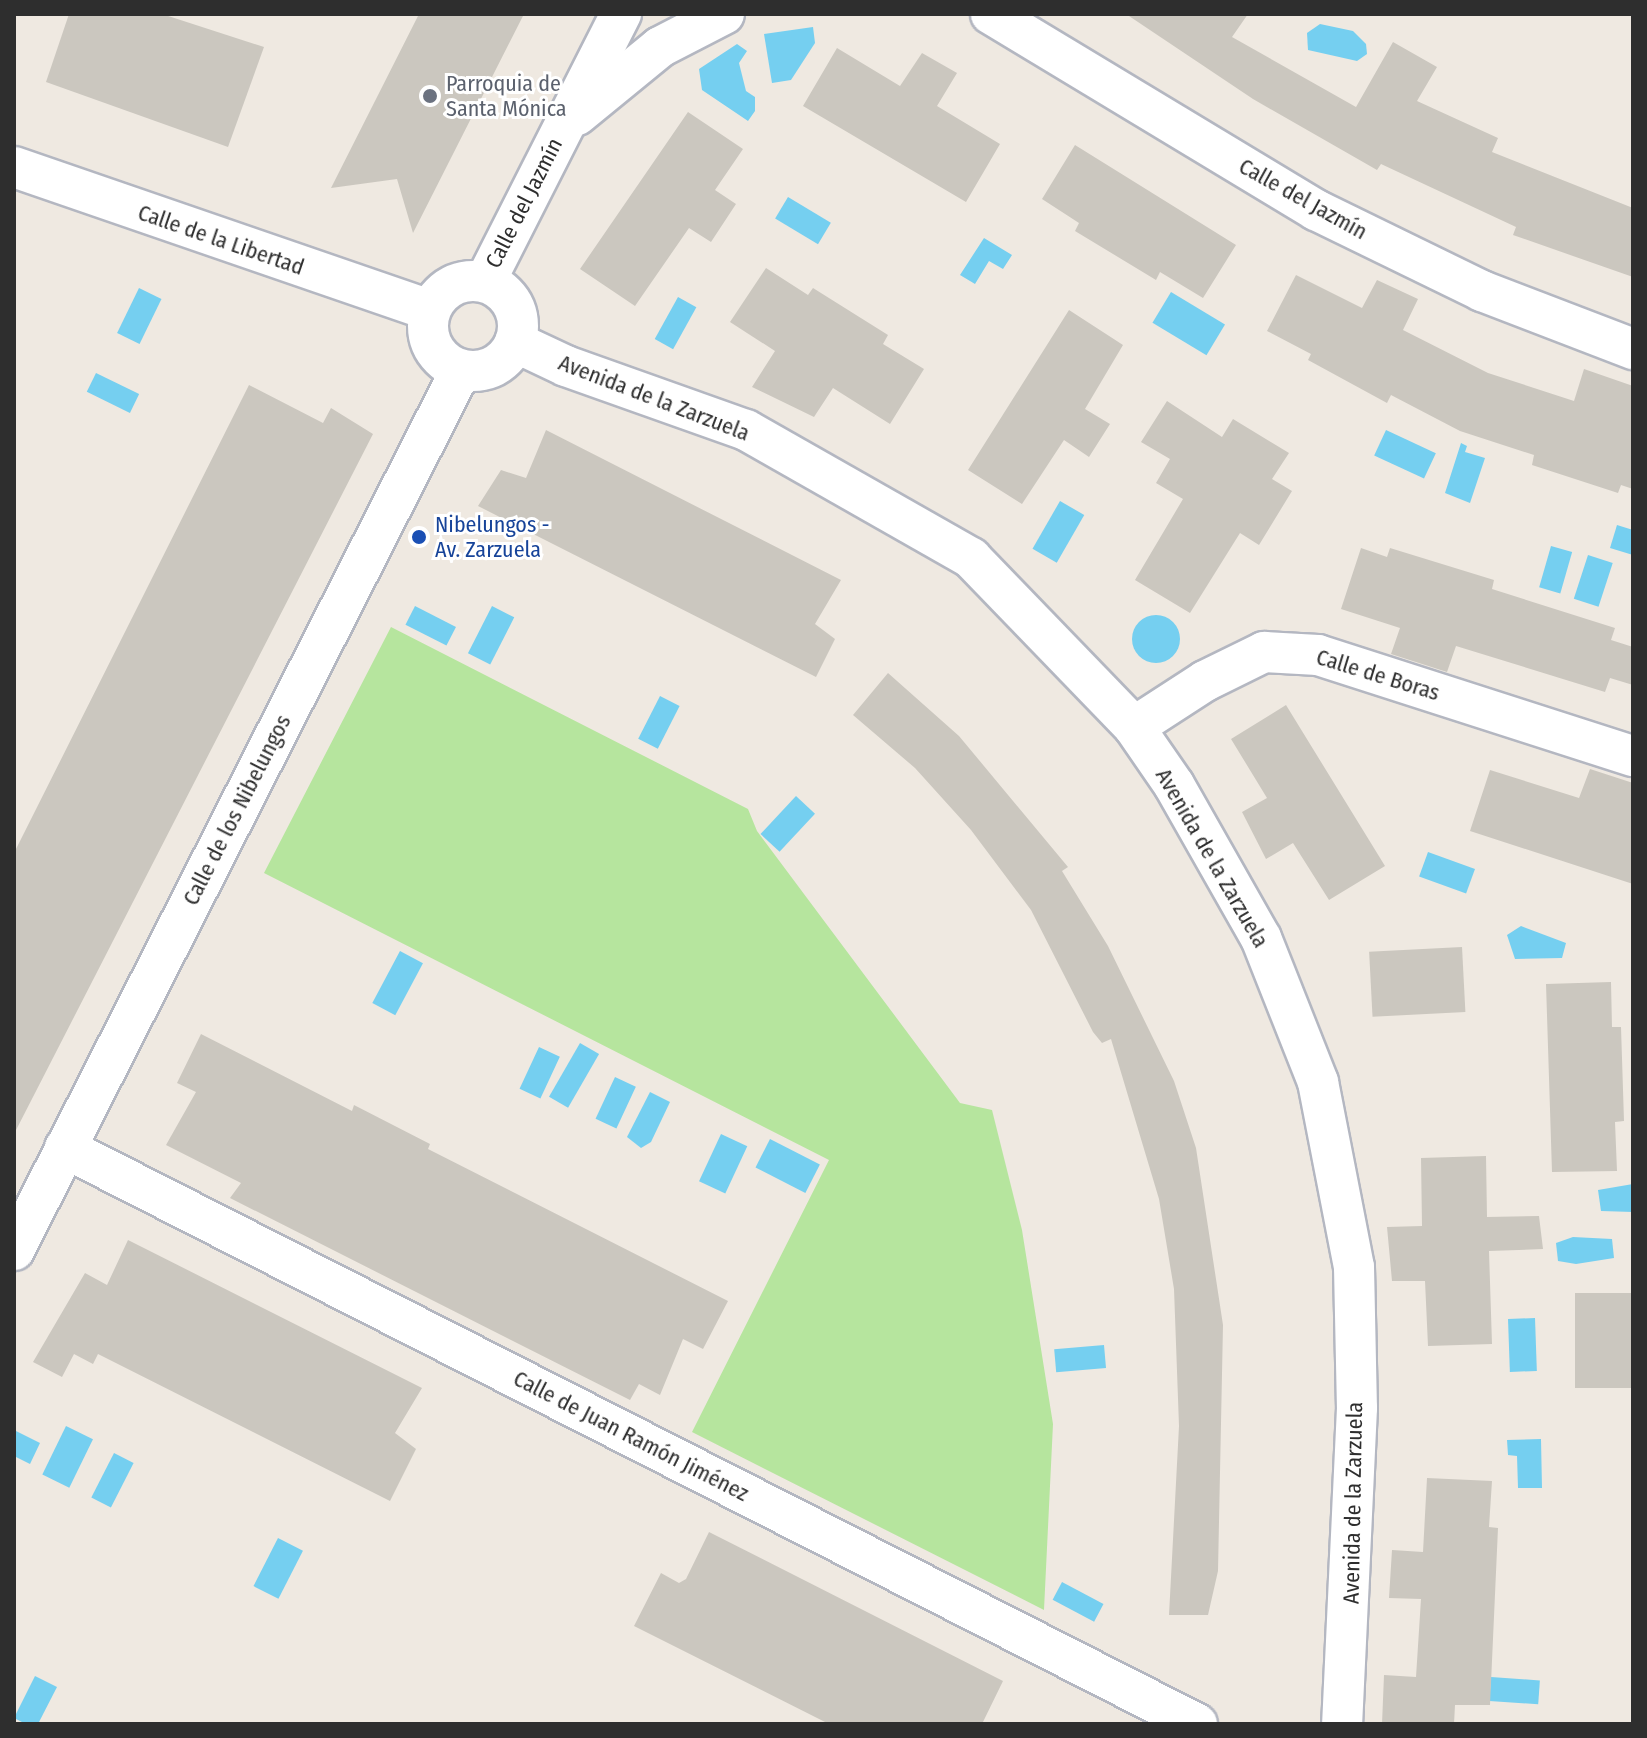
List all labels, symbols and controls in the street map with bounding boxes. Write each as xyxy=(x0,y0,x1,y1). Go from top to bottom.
place label: Parroquia de Santa Mónica xyxy=(446,70,567,122)
marker: Parroquia de Santa Mónica xyxy=(421,87,439,105)
street label: Calle del Jazmín xyxy=(480,134,568,272)
street label: Calle del Jazmín xyxy=(1234,153,1372,245)
street label: Calle de la Libertad xyxy=(135,199,307,281)
street label: Avenida de la Zarzuela xyxy=(555,349,753,447)
place label: Nibelungos - Av. Zarzuela xyxy=(435,511,550,562)
marker: Nibelungos - Av. Zarzuela xyxy=(410,528,428,546)
street label: Calle de Boras xyxy=(1313,644,1443,706)
street label: Calle de los Nibelungos xyxy=(178,710,296,910)
street label: Avenida de la Zarzuela xyxy=(1150,764,1274,952)
street label: Calle de Juan Ramón Jiménez xyxy=(509,1365,753,1507)
street label: Avenida de la Zarzuela xyxy=(1338,1402,1368,1604)

